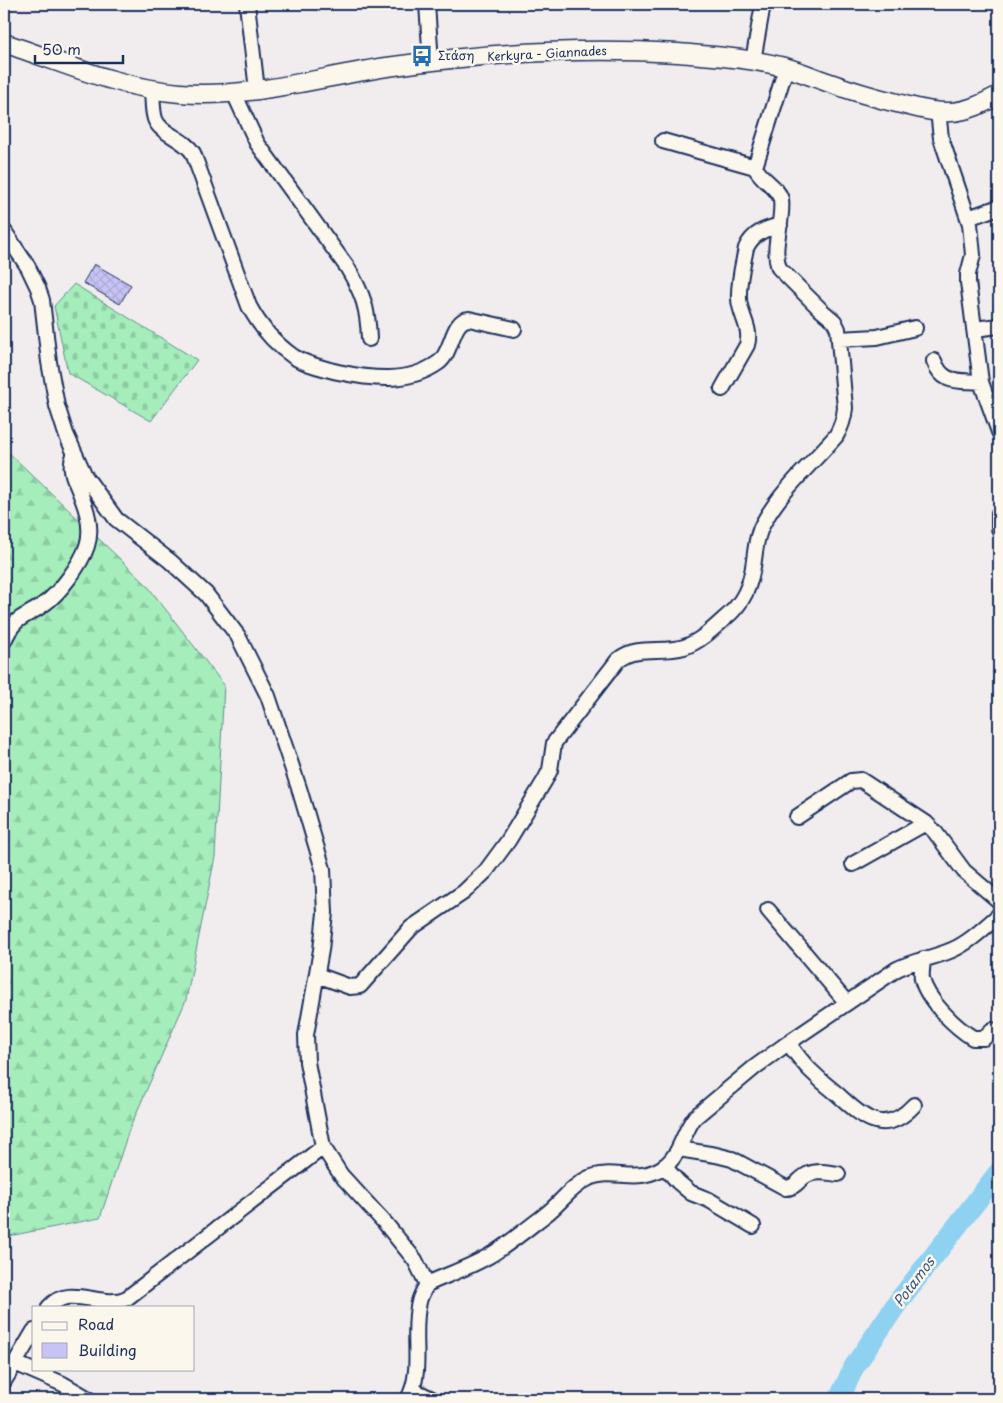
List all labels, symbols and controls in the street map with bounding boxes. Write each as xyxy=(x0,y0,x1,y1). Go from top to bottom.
scale bar xyxy=(35,32,122,64)
text: 50 m xyxy=(42,37,81,60)
street label: Kerkyra - Giannades xyxy=(487,41,608,65)
bus stop icon: Στάση xyxy=(409,43,435,69)
place label: Στάση xyxy=(438,46,475,64)
water label: Potamos xyxy=(888,1251,940,1311)
legend xyxy=(32,1306,195,1370)
text: Road xyxy=(78,1312,114,1335)
text: Building xyxy=(78,1338,137,1361)

